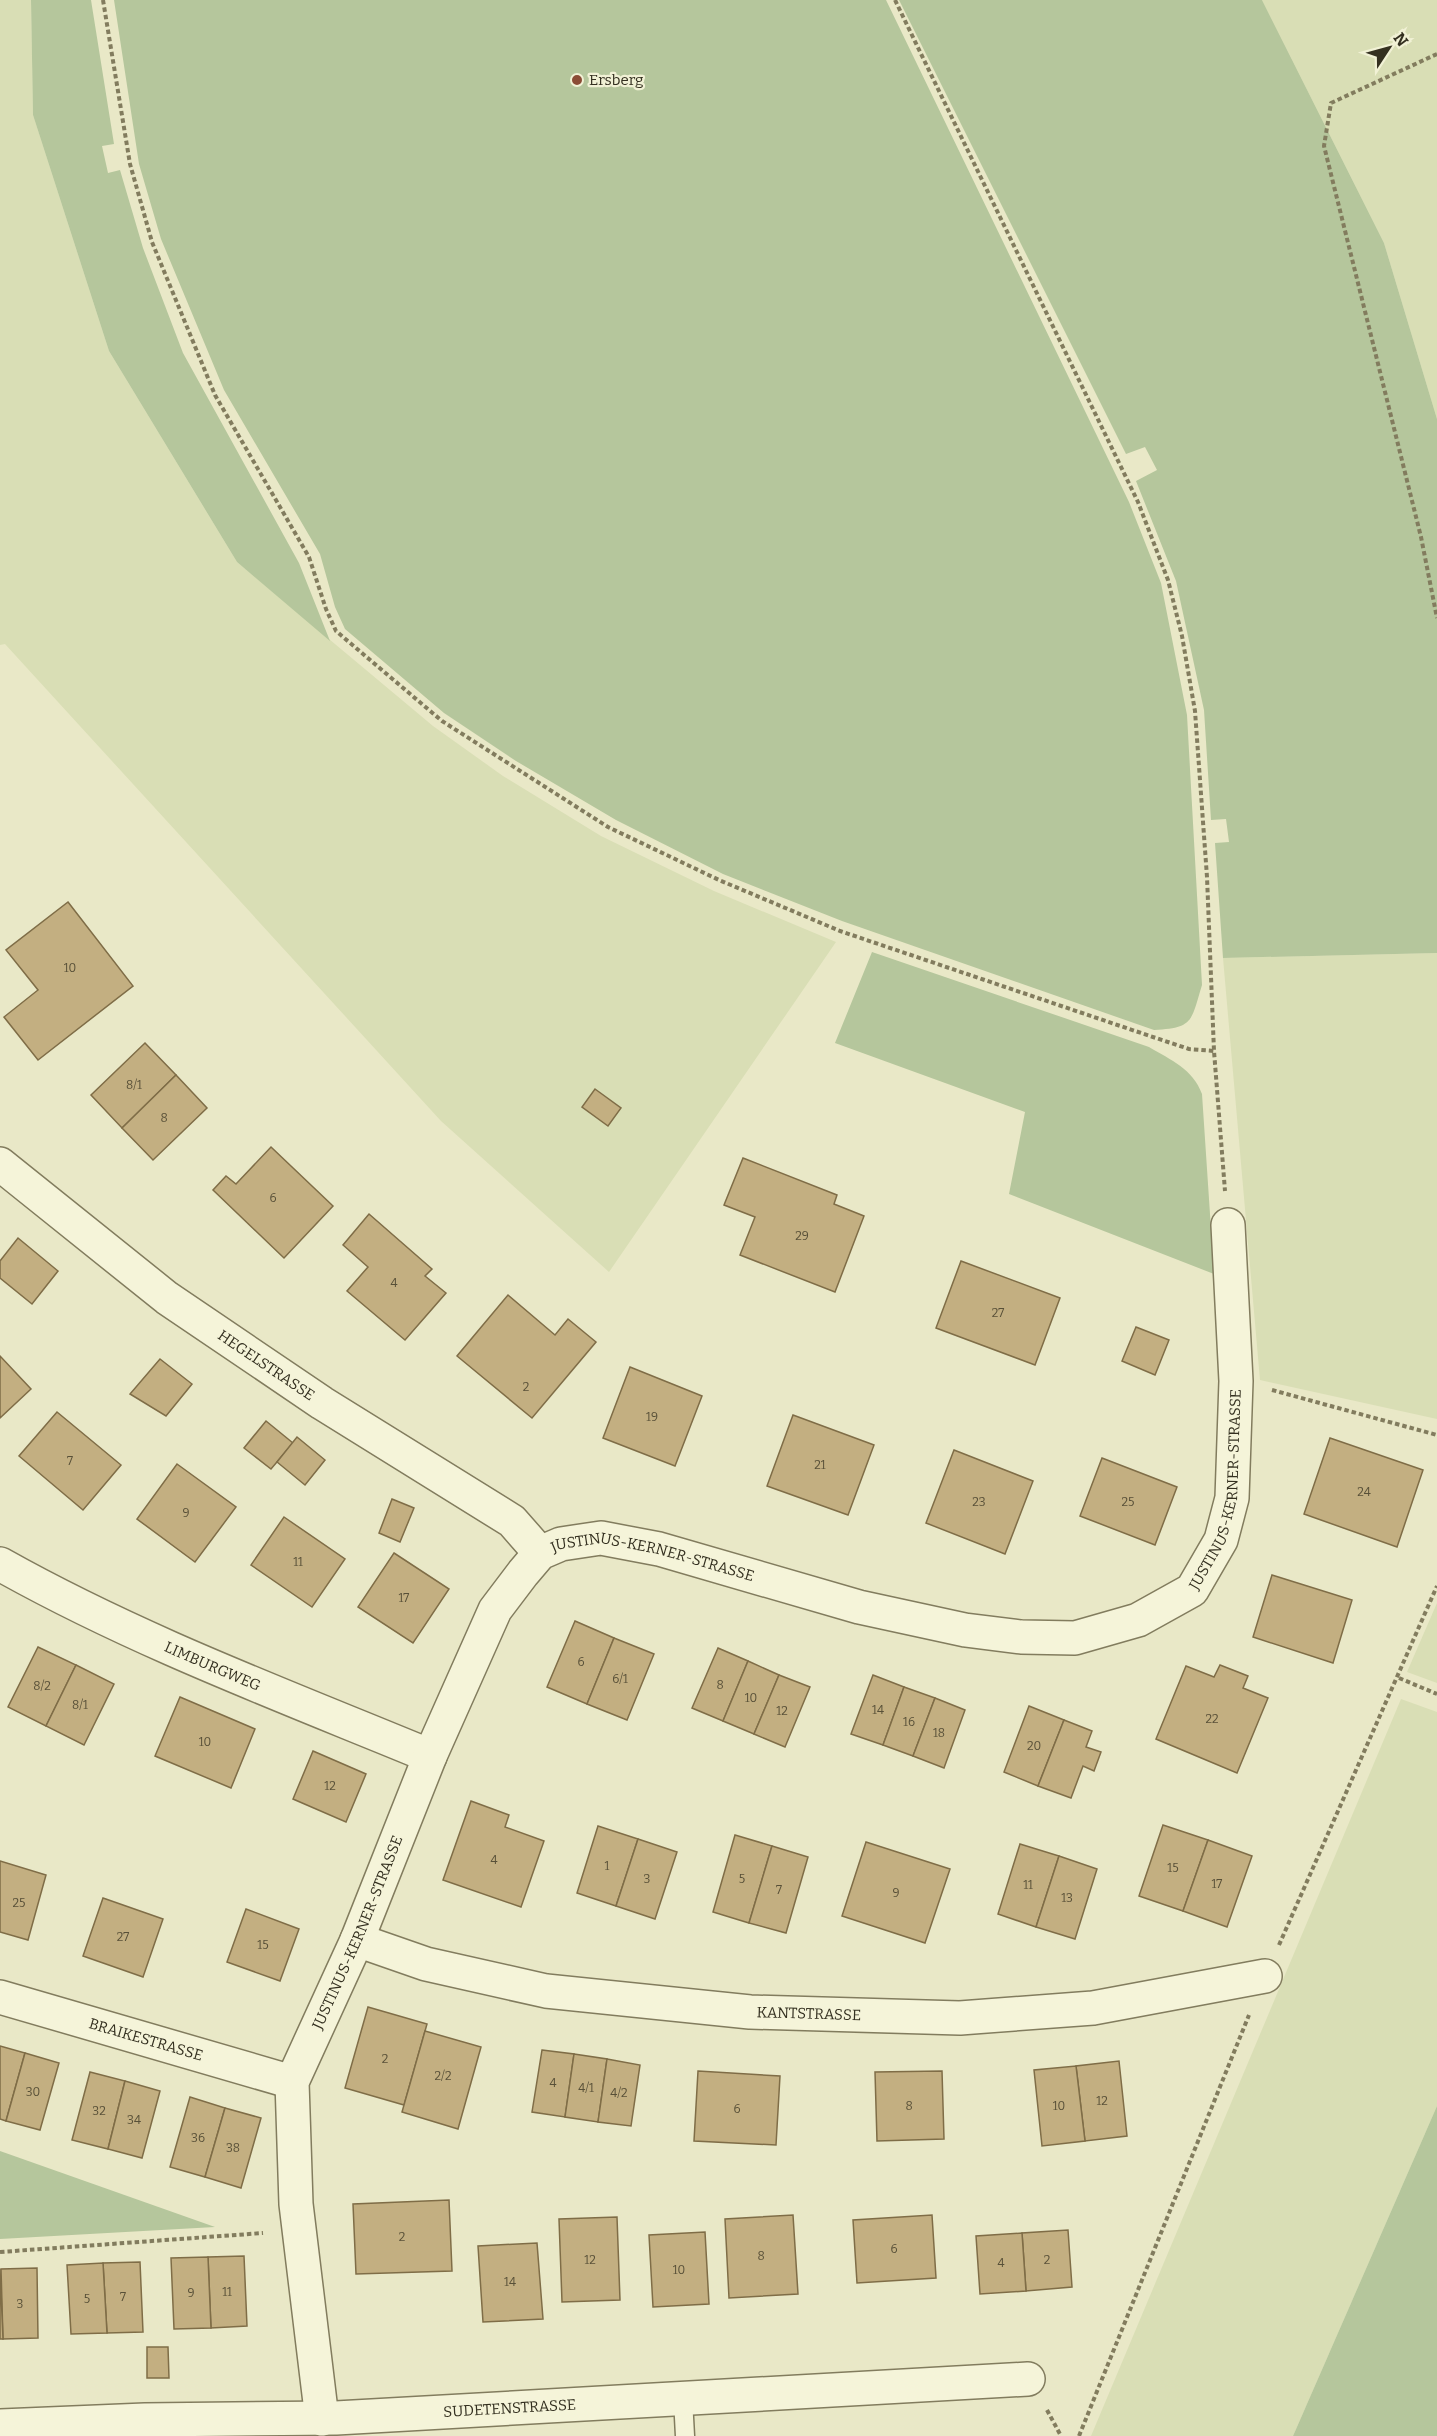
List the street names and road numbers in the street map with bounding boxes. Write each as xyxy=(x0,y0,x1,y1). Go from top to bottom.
street label: HEGELSTRASSE xyxy=(214,1326,318,1404)
street label: JUSTINUS-KERNER-STRASSE xyxy=(1185,1389,1245,1594)
street label: JUSTINUS-KERNER-STRASSE xyxy=(547,1529,756,1585)
street label: LIMBURGWEG xyxy=(162,1638,263,1695)
street label: JUSTINUS-KERNER-STRASSE xyxy=(308,1833,406,2033)
street label: KANTSTRASSE xyxy=(756,2003,861,2024)
street label: BRAIKESTRASSE xyxy=(87,2014,205,2065)
street label: SUDETENSTRASSE xyxy=(443,2395,576,2421)

